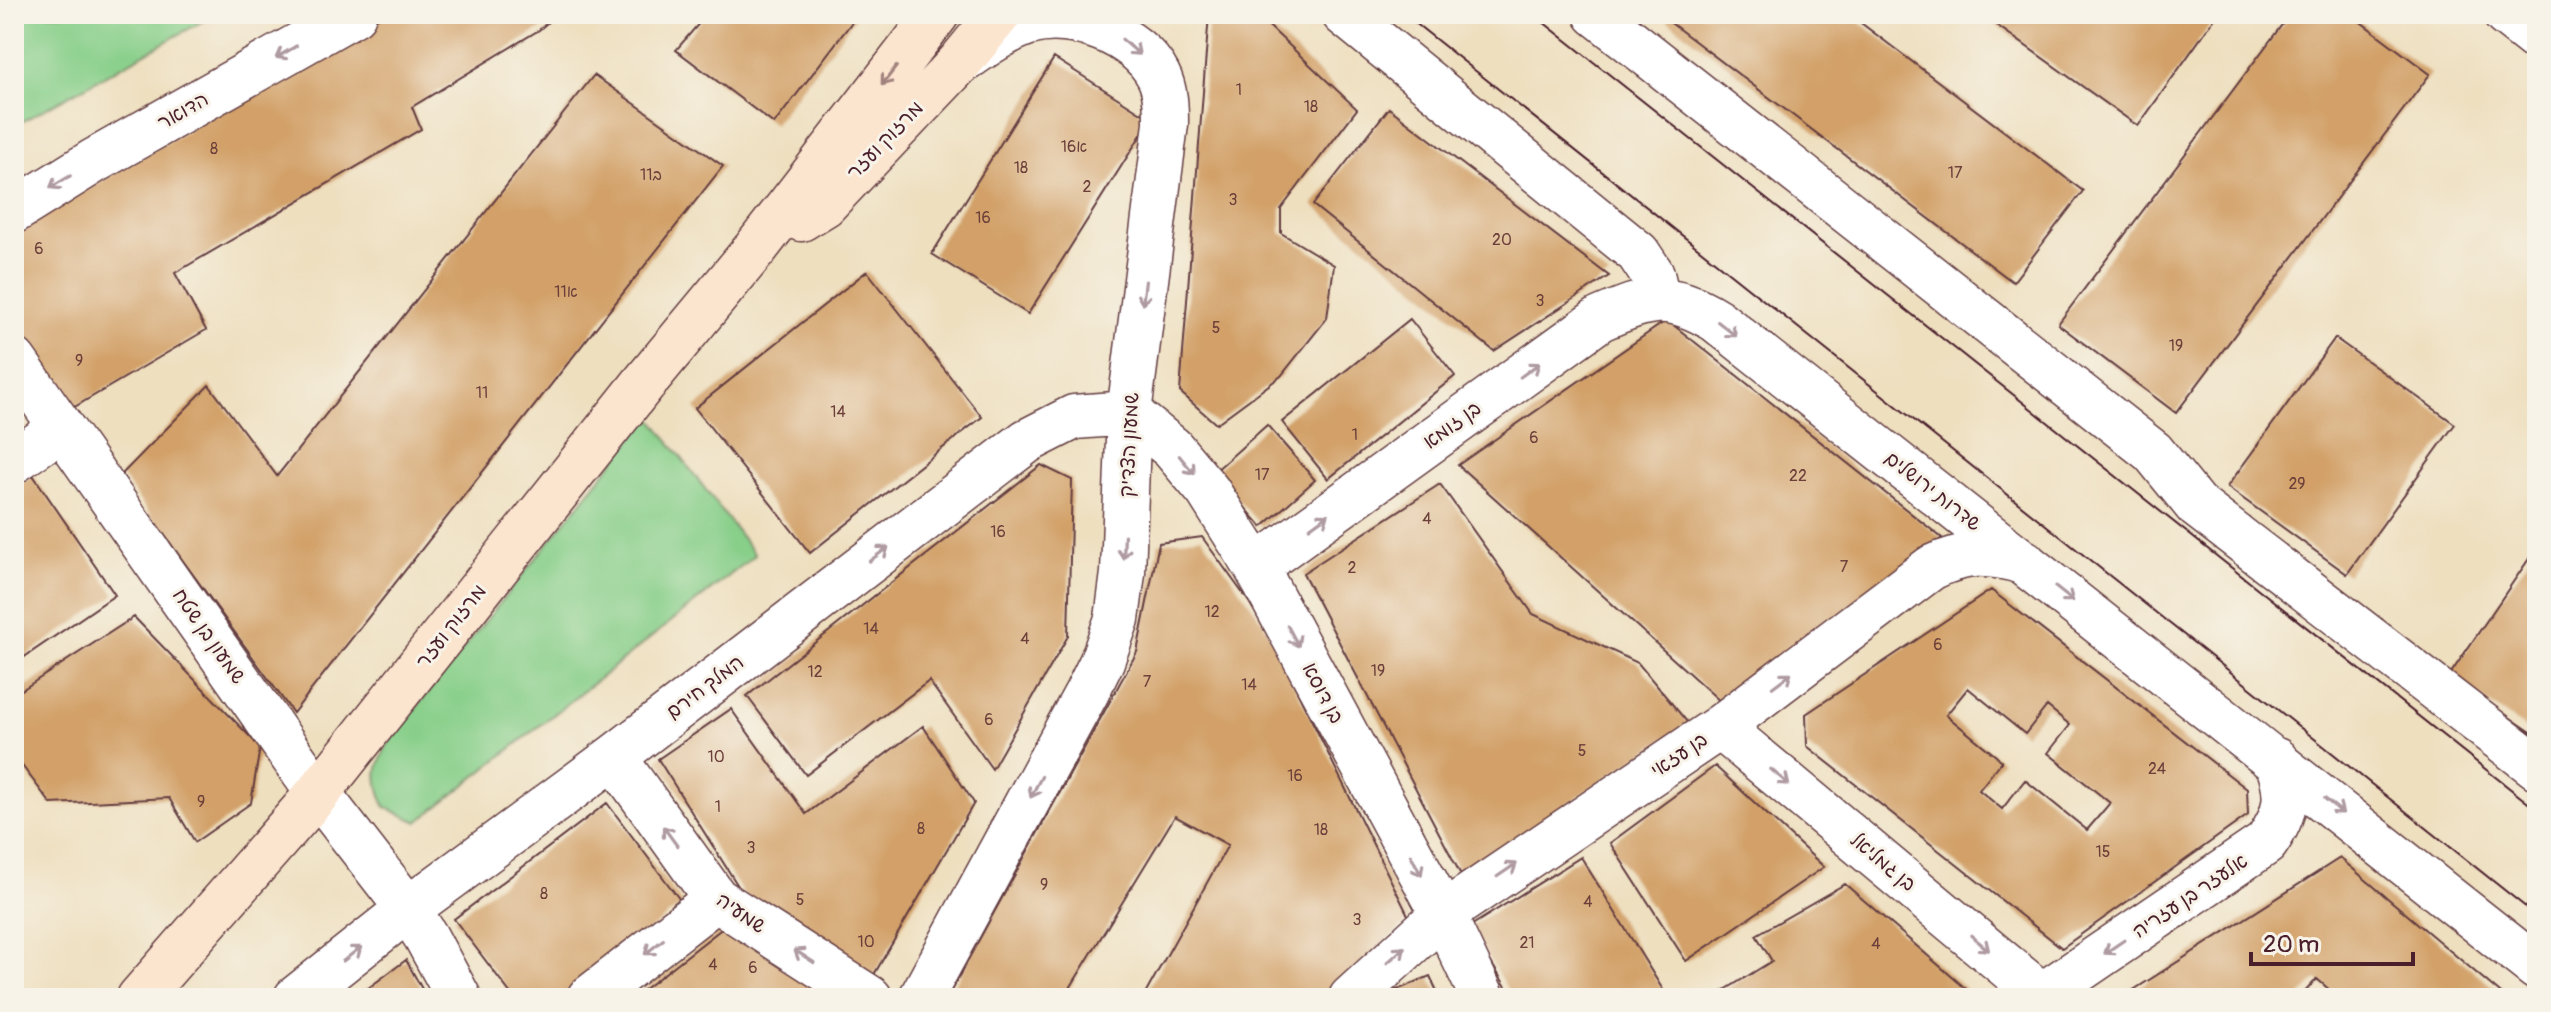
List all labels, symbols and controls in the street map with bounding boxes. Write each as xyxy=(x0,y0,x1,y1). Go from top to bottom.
one-way arrow xyxy=(1121,38,1141,56)
one-way arrow xyxy=(275,45,298,61)
one-way arrow xyxy=(881,65,898,86)
house number: 1 xyxy=(1236,80,1242,100)
street label: הדואר xyxy=(153,86,213,136)
street label: מרזוק ועזר xyxy=(841,95,929,185)
house number: 18 xyxy=(1304,97,1318,117)
house number: 16א xyxy=(1061,137,1087,157)
house number: 8 xyxy=(210,139,218,159)
house number: 18 xyxy=(1014,158,1028,178)
house number: 17 xyxy=(1948,163,1963,183)
house number: 11ב xyxy=(640,165,662,185)
one-way arrow xyxy=(49,174,72,190)
house number: 2 xyxy=(1083,177,1092,197)
house number: 3 xyxy=(1229,190,1238,210)
house number: 16 xyxy=(975,208,991,228)
house number: 20 xyxy=(1492,230,1512,250)
house number: 6 xyxy=(34,239,44,259)
one-way arrow xyxy=(1137,280,1152,306)
house number: 11א xyxy=(554,282,578,302)
house number: 3 xyxy=(1536,291,1545,311)
house number: 5 xyxy=(1212,318,1220,338)
one-way arrow xyxy=(1716,321,1737,338)
house number: 19 xyxy=(2169,336,2183,356)
house number: 9 xyxy=(75,351,83,371)
one-way arrow xyxy=(1518,361,1540,378)
house number: 11 xyxy=(476,383,488,403)
street label: שמעון הצדיק xyxy=(1114,392,1144,498)
street label: בן זומא xyxy=(1418,396,1486,454)
house number: 14 xyxy=(830,402,846,422)
house number: 1 xyxy=(1352,425,1358,445)
house number: 6 xyxy=(1529,428,1539,448)
street label: שדרות ירושלים xyxy=(1880,445,1986,537)
one-way arrow xyxy=(1178,454,1196,475)
house number: 17 xyxy=(1255,465,1270,485)
house number: 22 xyxy=(1789,466,1807,486)
house number: 29 xyxy=(2288,474,2306,494)
house number: 4 xyxy=(1422,509,1432,529)
one-way arrow xyxy=(1307,513,1329,529)
house number: 16 xyxy=(990,522,1006,542)
one-way arrow xyxy=(1117,533,1132,560)
one-way arrow xyxy=(868,546,889,563)
house number: 7 xyxy=(1840,557,1849,577)
house number: 2 xyxy=(1348,558,1357,578)
street label: מרזוק ועזר xyxy=(410,579,492,673)
street label: שמעון בן שטח xyxy=(167,584,251,689)
one-way arrow xyxy=(2053,585,2074,602)
house number: 12 xyxy=(1204,602,1220,622)
house number: 14 xyxy=(863,619,879,639)
one-way arrow xyxy=(1285,624,1301,647)
house number: 4 xyxy=(1020,629,1030,649)
house number: 6 xyxy=(1933,635,1943,655)
street label: המלך חירם xyxy=(661,650,749,724)
street label: בן דוסא xyxy=(1297,658,1349,728)
house number: 19 xyxy=(1371,661,1385,681)
house number: 12 xyxy=(807,662,823,682)
house number: 7 xyxy=(1143,672,1152,692)
one-way arrow xyxy=(1771,672,1792,689)
house number: 14 xyxy=(1241,675,1257,695)
house number: 6 xyxy=(984,710,994,730)
street label: בן עזאי xyxy=(1646,727,1712,783)
house number: 5 xyxy=(1578,741,1586,761)
house number: 10 xyxy=(707,747,725,767)
house number: 24 xyxy=(2148,759,2166,779)
house number: 16 xyxy=(1287,766,1303,786)
one-way arrow xyxy=(1769,768,1790,786)
one-way arrow xyxy=(1027,775,1043,798)
house number: 9 xyxy=(197,792,205,812)
house number: 1 xyxy=(715,797,721,817)
one-way arrow xyxy=(2323,798,2344,815)
house number: 8 xyxy=(917,819,925,839)
house number: 18 xyxy=(1314,820,1328,840)
one-way arrow xyxy=(662,825,678,847)
street label: בן גמליאל xyxy=(1845,827,1921,897)
house number: 3 xyxy=(747,838,756,858)
house number: 15 xyxy=(2096,842,2110,862)
street label: אלעזר בן עזריה xyxy=(2128,848,2252,944)
one-way arrow xyxy=(1409,852,1425,876)
one-way arrow xyxy=(1496,862,1518,878)
house number: 9 xyxy=(1040,875,1048,895)
house number: 8 xyxy=(540,884,548,904)
street label: שמעיה xyxy=(712,887,770,939)
house number: 5 xyxy=(796,890,804,910)
house number: 4 xyxy=(1583,892,1593,912)
house number: 3 xyxy=(1353,910,1362,930)
scale bar xyxy=(2251,916,2413,966)
text: 20 m xyxy=(2263,930,2319,959)
house number: 10 xyxy=(857,932,875,952)
house number: 21 xyxy=(1519,933,1535,953)
house number: 4 xyxy=(1871,934,1881,954)
one-way arrow xyxy=(1969,935,1990,952)
one-way arrow xyxy=(644,938,665,956)
one-way arrow xyxy=(2103,940,2126,956)
one-way arrow xyxy=(341,945,362,962)
one-way arrow xyxy=(793,947,816,963)
one-way arrow xyxy=(1386,947,1406,965)
house number: 4 xyxy=(708,955,718,975)
house number: 6 xyxy=(748,958,758,978)

